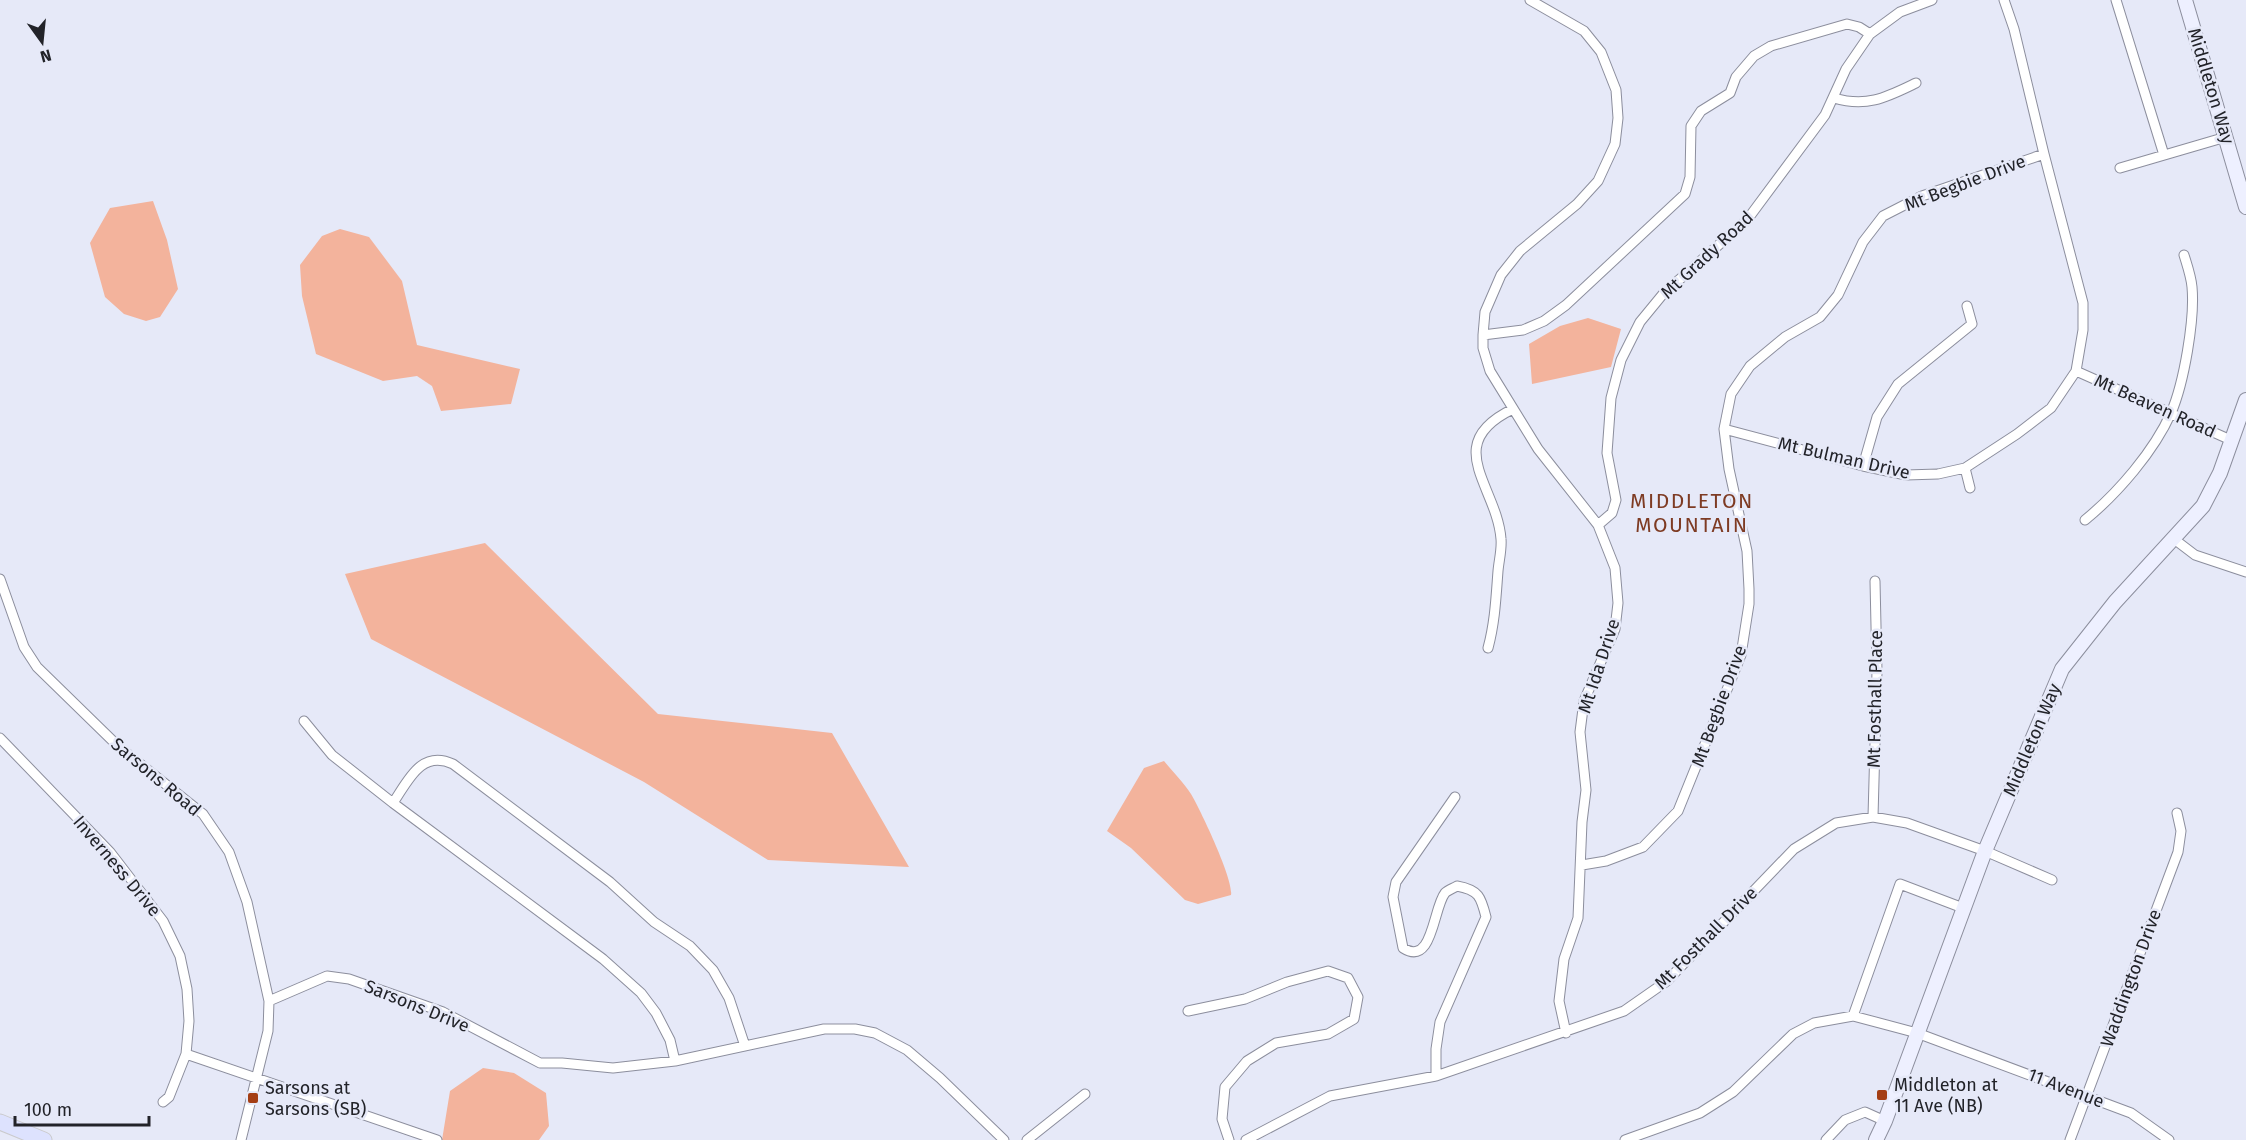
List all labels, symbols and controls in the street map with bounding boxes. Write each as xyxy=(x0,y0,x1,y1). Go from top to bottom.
north arrow xyxy=(12,12,72,72)
street label: Middleton Way xyxy=(2183,25,2239,147)
text: N xyxy=(38,45,53,67)
street label: Mt Begbie Drive xyxy=(1901,150,2029,216)
street label: Mt Grady Road xyxy=(1656,206,1758,304)
street label: Mt Beaven Road xyxy=(2091,369,2219,443)
street label: Mt Bulman Drive xyxy=(1776,432,1912,484)
district label: MIDDLETON MOUNTAIN xyxy=(1630,488,1754,538)
street label: Mt Ida Drive xyxy=(1573,616,1625,716)
street label: Mt Fosthall Place xyxy=(1863,630,1887,768)
street label: Mt Begbie Drive xyxy=(1687,642,1751,770)
street label: Middleton Way xyxy=(1998,680,2066,800)
street label: Sarsons Road xyxy=(107,733,205,821)
street label: Inverness Drive xyxy=(68,811,166,921)
street label: Mt Fosthall Drive xyxy=(1650,882,1762,994)
street label: Waddington Drive xyxy=(2096,906,2166,1050)
street label: Sarsons Drive xyxy=(361,975,473,1037)
street label: 11 Avenue xyxy=(2025,1063,2107,1113)
place label: Middleton at 11 Ave (NB) xyxy=(1894,1074,1998,1117)
place label: Sarsons at Sarsons (SB) xyxy=(265,1077,367,1120)
marker: Middleton at 11 Ave (NB) xyxy=(1875,1088,1889,1102)
scale bar xyxy=(15,1089,148,1127)
marker: Sarsons at Sarsons (SB) xyxy=(246,1091,260,1105)
text: 100 m xyxy=(24,1099,72,1121)

